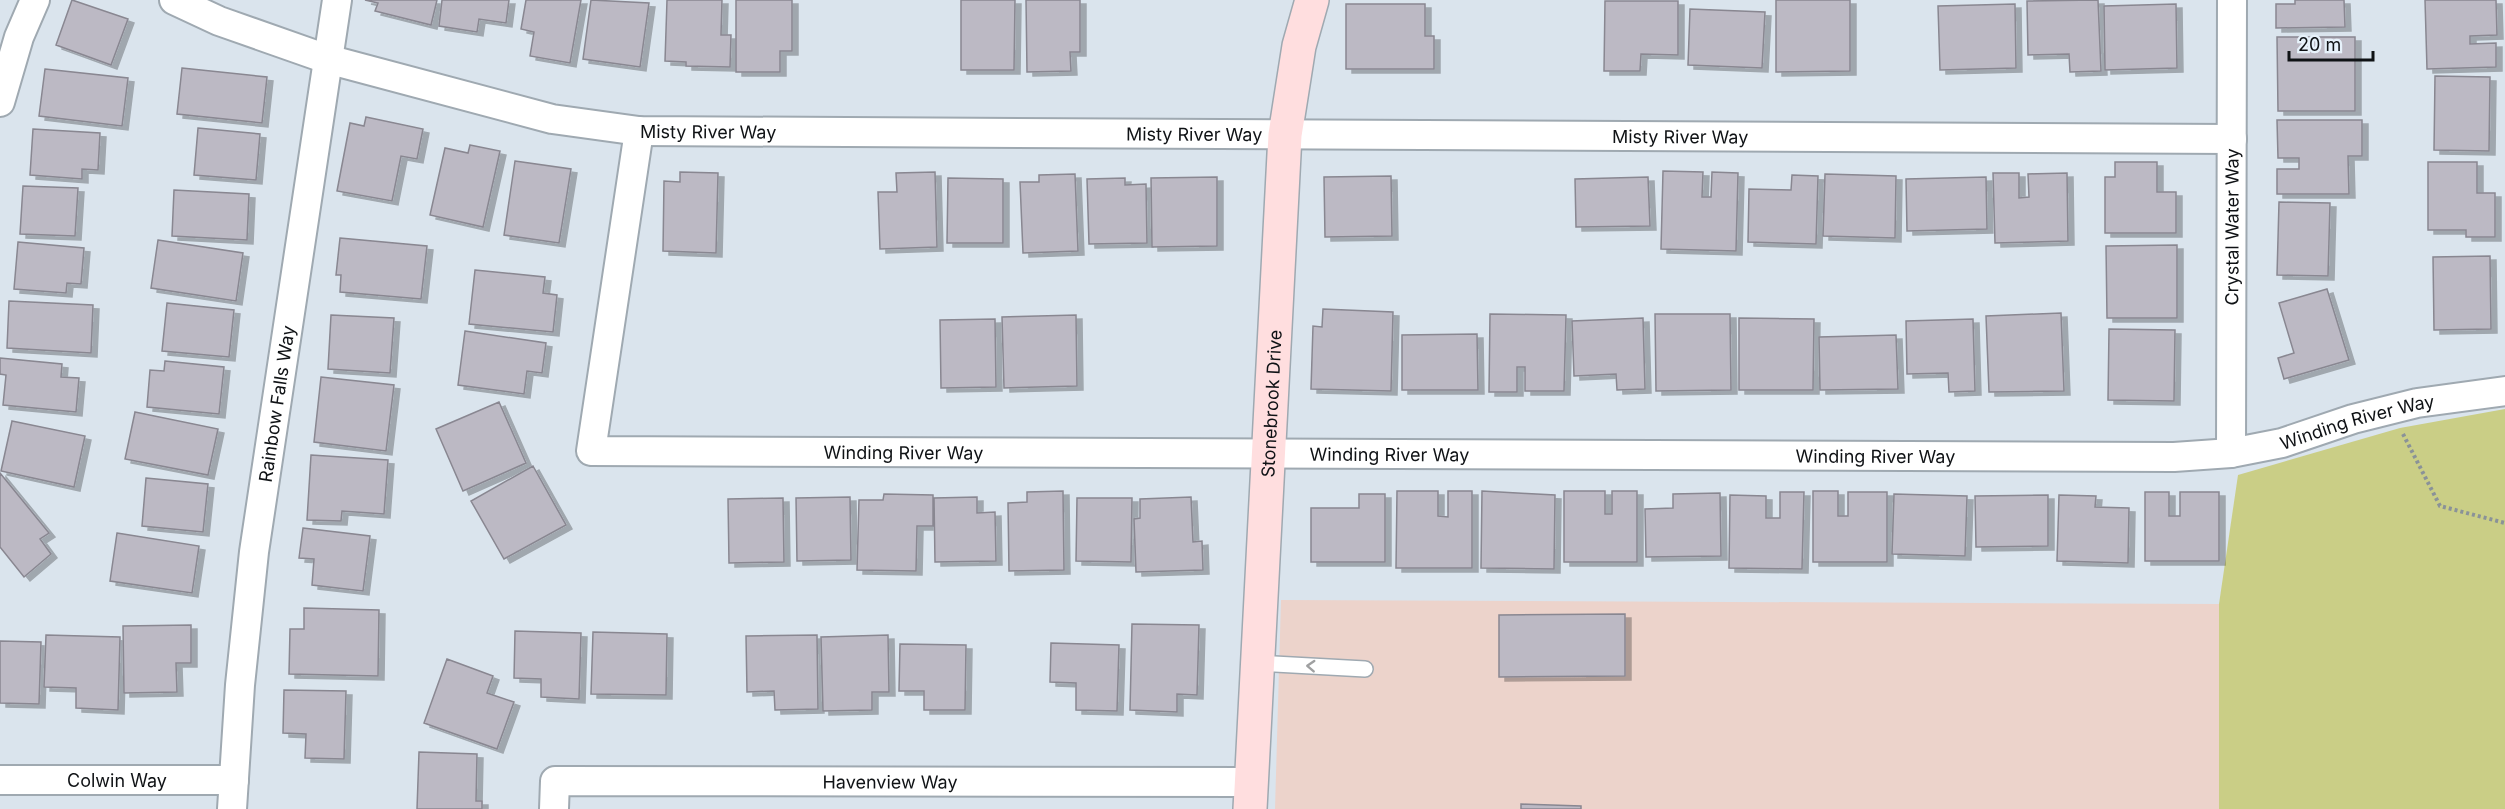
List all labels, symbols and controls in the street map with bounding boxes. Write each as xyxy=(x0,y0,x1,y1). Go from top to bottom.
scale bar xyxy=(2289,24,2373,62)
text: 20 m xyxy=(2298,34,2341,55)
street label: Misty River Way xyxy=(640,121,776,142)
street label: Misty River Way xyxy=(1126,123,1262,145)
street label: Misty River Way xyxy=(1612,125,1748,147)
street label: Crystal Water Way xyxy=(2221,148,2242,306)
street label: Rainbow Falls Way xyxy=(254,324,298,483)
street label: Stonebrook Drive xyxy=(1257,329,1285,478)
street label: Winding River Way xyxy=(2277,390,2436,453)
street label: Winding River Way xyxy=(824,441,983,463)
street label: Winding River Way xyxy=(1310,443,1469,465)
street label: Winding River Way xyxy=(1795,445,1955,467)
one-way arrow xyxy=(1307,659,1316,672)
street label: Colwin Way xyxy=(67,770,167,791)
street label: Havenview Way xyxy=(822,771,958,792)

